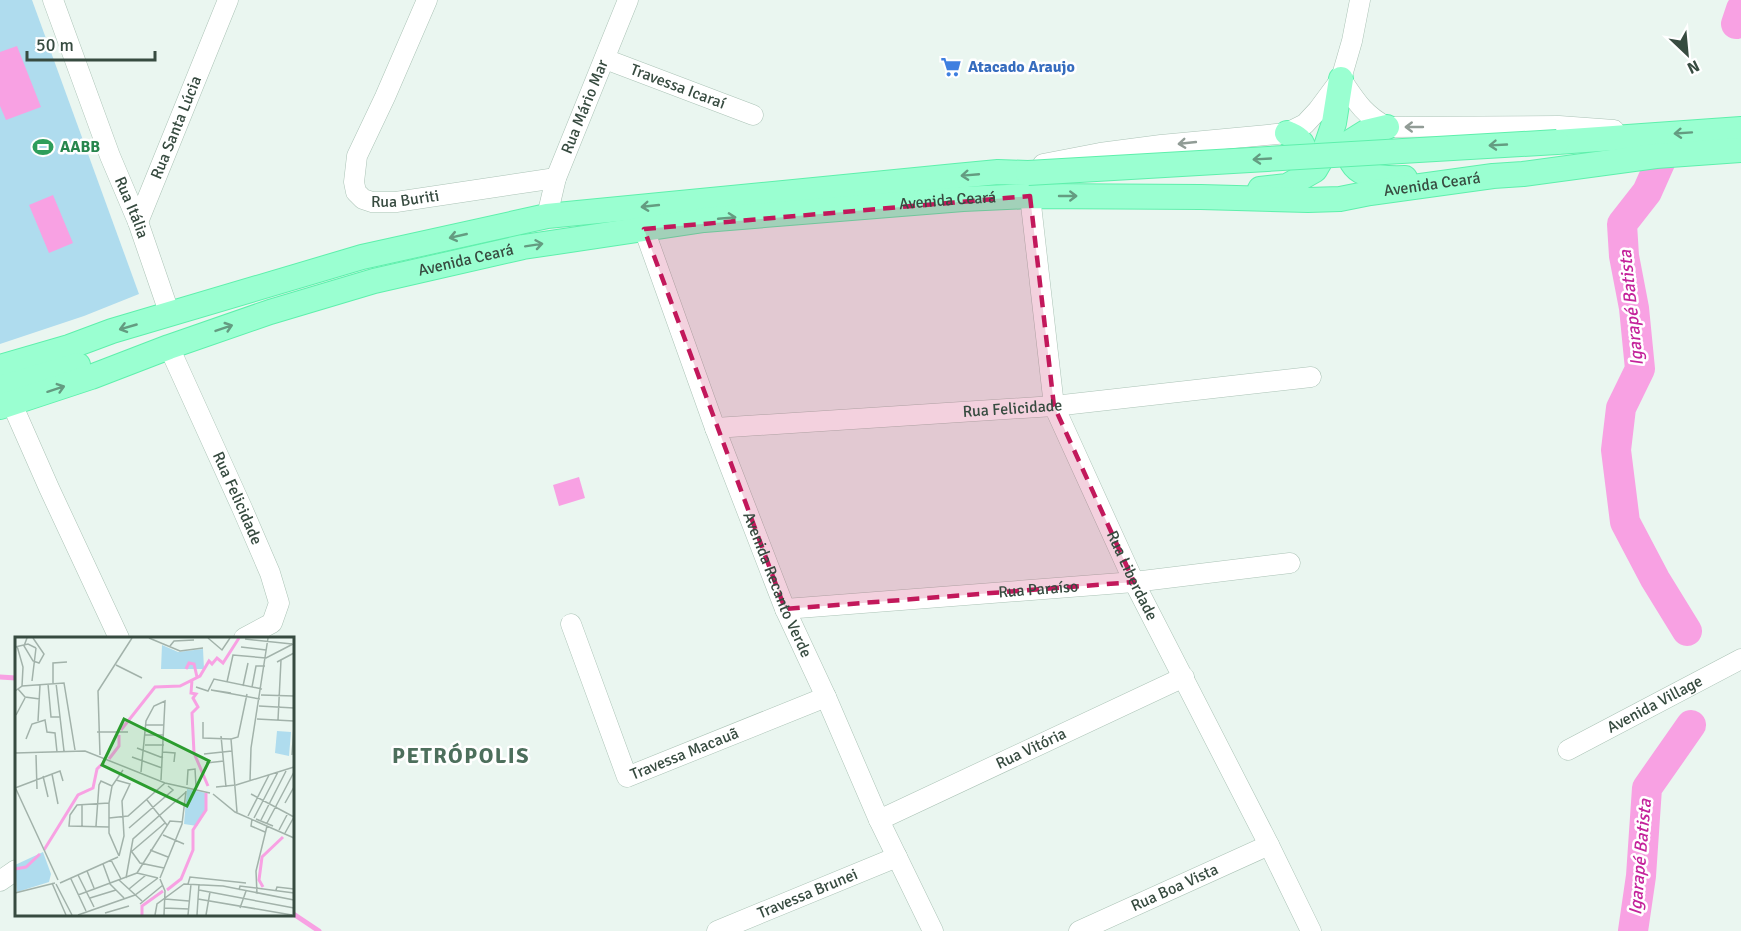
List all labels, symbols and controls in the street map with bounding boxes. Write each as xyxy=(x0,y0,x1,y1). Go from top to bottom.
scale bar xyxy=(27,24,154,62)
north arrow xyxy=(1657,24,1717,84)
text: 50 m xyxy=(36,34,74,56)
supermarket icon: Atacado Araujo xyxy=(939,55,963,79)
text: N xyxy=(1684,55,1703,78)
street label: Rua Mário Mar xyxy=(557,56,613,157)
place label: Atacado Araujo xyxy=(968,57,1075,77)
street label: Travessa Icaraí xyxy=(628,60,729,114)
street label: Rua Santa Lúcia xyxy=(146,73,206,182)
one-way arrow xyxy=(1404,121,1424,132)
one-way arrow xyxy=(1673,128,1693,139)
sports icon: AABB xyxy=(31,135,55,159)
place label: AABB xyxy=(60,137,100,157)
one-way arrow xyxy=(1177,138,1197,149)
one-way arrow xyxy=(1489,140,1509,151)
one-way arrow xyxy=(1252,154,1272,165)
street label: Avenida Ceará xyxy=(1383,168,1482,201)
one-way arrow xyxy=(960,169,980,180)
street label: Rua Itália xyxy=(110,174,153,241)
street label: Rua Buriti xyxy=(371,186,441,212)
street label: Avenida Ceará xyxy=(898,188,997,214)
one-way arrow xyxy=(1058,190,1078,202)
one-way arrow xyxy=(641,201,661,212)
one-way arrow xyxy=(717,212,737,223)
one-way arrow xyxy=(449,231,468,242)
street label: Avenida Ceará xyxy=(416,239,516,281)
one-way arrow xyxy=(524,240,543,251)
water label: Igarapé Batista xyxy=(1614,248,1648,367)
one-way arrow xyxy=(214,321,233,332)
one-way arrow xyxy=(119,322,138,333)
one-way arrow xyxy=(46,383,65,394)
street label: Rua Felicidade xyxy=(962,395,1063,422)
street label: Rua Felicidade xyxy=(208,449,267,548)
street label: Avenida Recanto Verde xyxy=(738,509,816,661)
street label: Rua Liberdade xyxy=(1102,527,1162,624)
street label: Rua Paraíso xyxy=(998,576,1079,602)
inset map xyxy=(15,637,294,916)
street label: Avenida Village xyxy=(1604,671,1706,738)
street label: Travessa Macauã xyxy=(627,723,742,785)
street label: Rua Vitória xyxy=(993,724,1070,774)
district label: PETRÓPOLIS xyxy=(392,742,530,769)
water label: Igarapé Batista xyxy=(1624,797,1656,916)
street label: Rua Boa Vista xyxy=(1128,859,1221,916)
street label: Travessa Brunei xyxy=(754,864,861,923)

